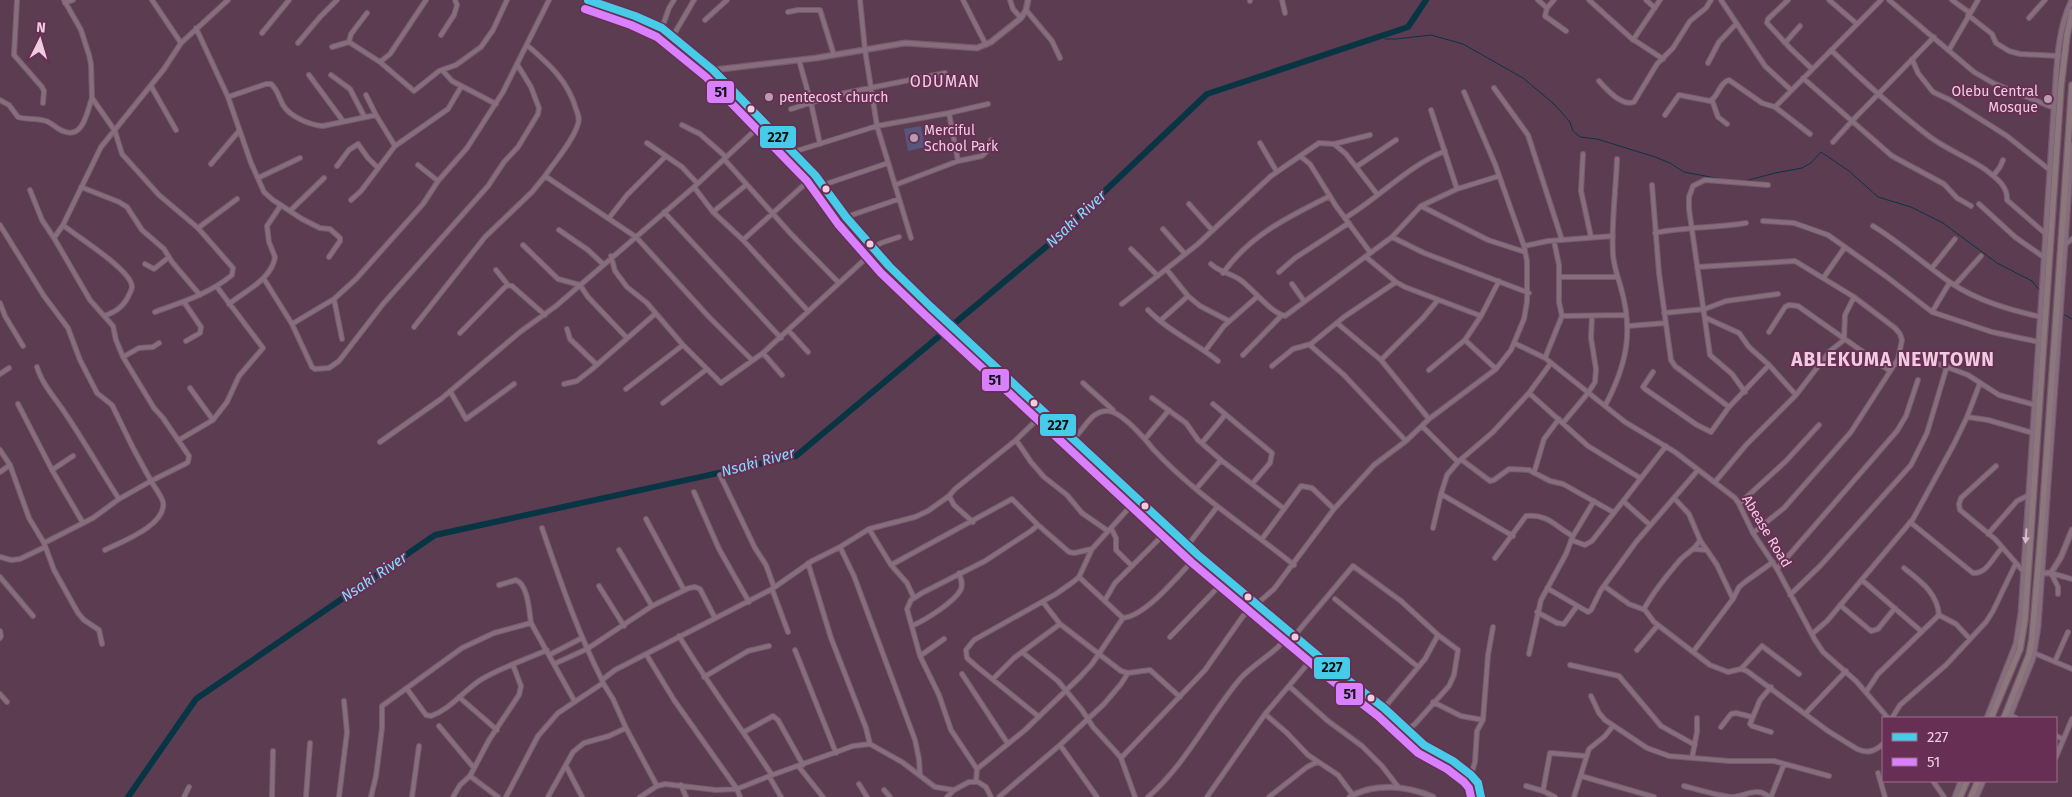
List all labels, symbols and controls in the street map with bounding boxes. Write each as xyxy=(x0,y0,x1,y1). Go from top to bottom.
north arrow xyxy=(15,15,65,65)
text: N xyxy=(36,19,46,36)
district label: ODUMAN xyxy=(910,72,980,91)
line badge: 51 xyxy=(706,80,735,104)
place label: Olebu Central Mosque xyxy=(1952,83,2038,116)
text: 51 xyxy=(714,84,728,101)
place label: pentecost church xyxy=(779,89,888,106)
marker: pentecost church xyxy=(763,91,775,103)
marker: Olebu Central Mosque xyxy=(2042,93,2054,105)
unlabelled marker xyxy=(746,104,756,114)
place label: Merciful School Park xyxy=(924,122,999,155)
line badge: 227 xyxy=(759,125,797,149)
text: 227 xyxy=(768,129,789,146)
marker: Merciful School Park xyxy=(908,132,920,144)
unlabelled marker xyxy=(821,184,831,194)
water label: Nsaki River xyxy=(1042,186,1111,251)
unlabelled marker xyxy=(865,239,875,249)
district label: ABLEKUMA NEWTOWN xyxy=(1790,348,1995,371)
line badge: 51 xyxy=(981,368,1010,392)
text: 51 xyxy=(988,372,1002,389)
unlabelled marker xyxy=(1029,398,1039,408)
line badge: 227 xyxy=(1039,413,1077,437)
text: 227 xyxy=(1048,417,1069,434)
water label: Nsaki River xyxy=(719,443,798,480)
street label: Abease Road xyxy=(1738,492,1795,571)
unlabelled marker xyxy=(1140,501,1150,511)
one-way arrow xyxy=(2021,528,2029,544)
water label: Nsaki River xyxy=(338,548,411,606)
unlabelled marker xyxy=(1243,592,1253,602)
unlabelled marker xyxy=(1290,632,1300,642)
line badge: 227 xyxy=(1313,656,1351,680)
text: 227 xyxy=(1322,659,1343,676)
line badge: 51 xyxy=(1335,682,1364,706)
text: 51 xyxy=(1343,686,1357,703)
unlabelled marker xyxy=(1366,693,1376,703)
legend xyxy=(1882,717,2057,782)
text: 227 xyxy=(1927,728,1949,746)
text: 51 xyxy=(1927,753,1940,771)

